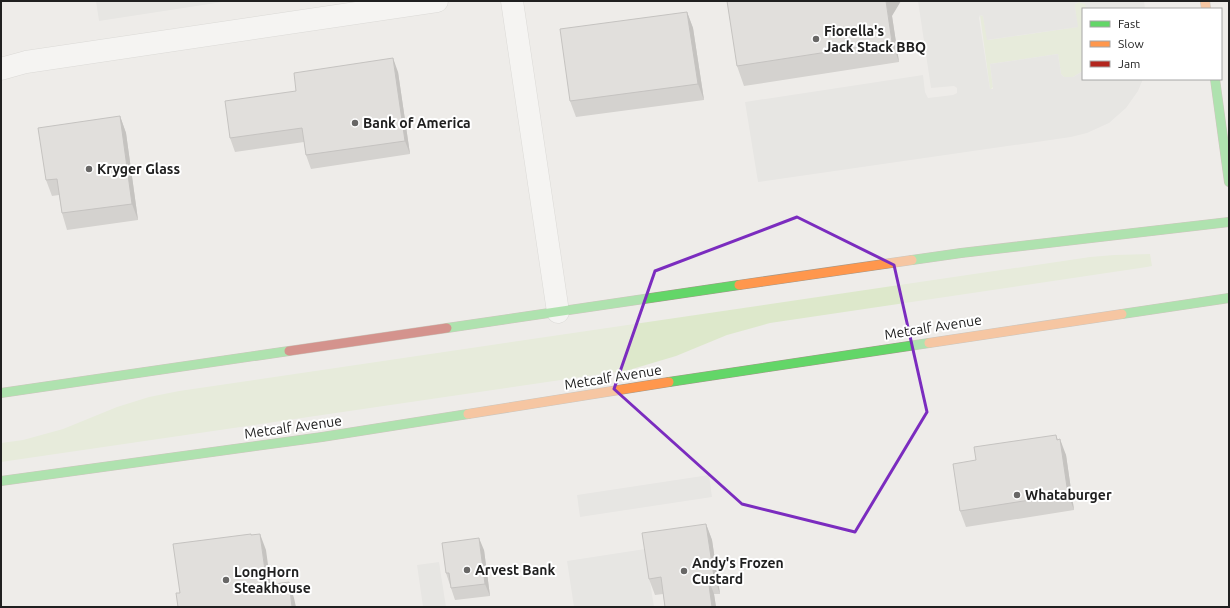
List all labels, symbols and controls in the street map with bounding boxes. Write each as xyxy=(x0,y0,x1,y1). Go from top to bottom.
legend xyxy=(1082,8,1222,80)
text: Fast xyxy=(1118,17,1140,30)
place label: Fiorella's Jack Stack BBQ xyxy=(824,23,926,55)
marker: Fiorella's Jack Stack BBQ xyxy=(811,34,821,44)
text: Slow xyxy=(1118,37,1144,50)
text: Jam xyxy=(1118,57,1140,70)
place label: Bank of America xyxy=(363,115,471,131)
marker: Bank of America xyxy=(350,118,360,128)
place label: Kryger Glass xyxy=(97,161,180,177)
marker: Kryger Glass xyxy=(84,164,94,174)
street label: Metcalf Avenue xyxy=(883,311,983,343)
street label: Metcalf Avenue xyxy=(563,361,663,393)
street label: Metcalf Avenue xyxy=(243,412,343,442)
place label: Whataburger xyxy=(1025,487,1112,503)
marker: Whataburger xyxy=(1012,490,1022,500)
place label: Andy's Frozen Custard xyxy=(692,555,784,587)
place label: Arvest Bank xyxy=(475,562,555,578)
place label: LongHorn Steakhouse xyxy=(234,564,311,596)
marker: Arvest Bank xyxy=(462,565,472,575)
marker: Andy's Frozen Custard xyxy=(679,566,689,576)
marker: LongHorn Steakhouse xyxy=(221,575,231,585)

